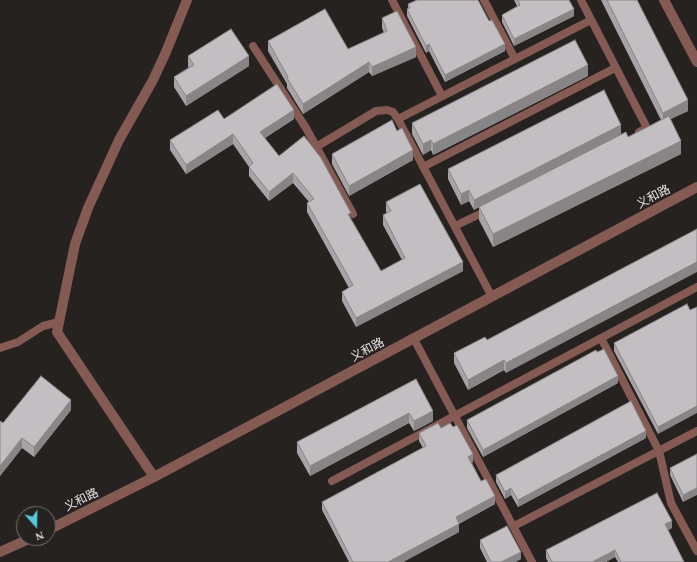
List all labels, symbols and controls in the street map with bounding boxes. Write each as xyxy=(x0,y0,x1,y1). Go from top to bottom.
street label: 义和路 xyxy=(634,181,672,211)
street label: 义和路 xyxy=(348,334,386,364)
street label: 义和路 xyxy=(62,485,100,513)
north arrow xyxy=(16,506,56,546)
text: N xyxy=(34,529,46,543)

